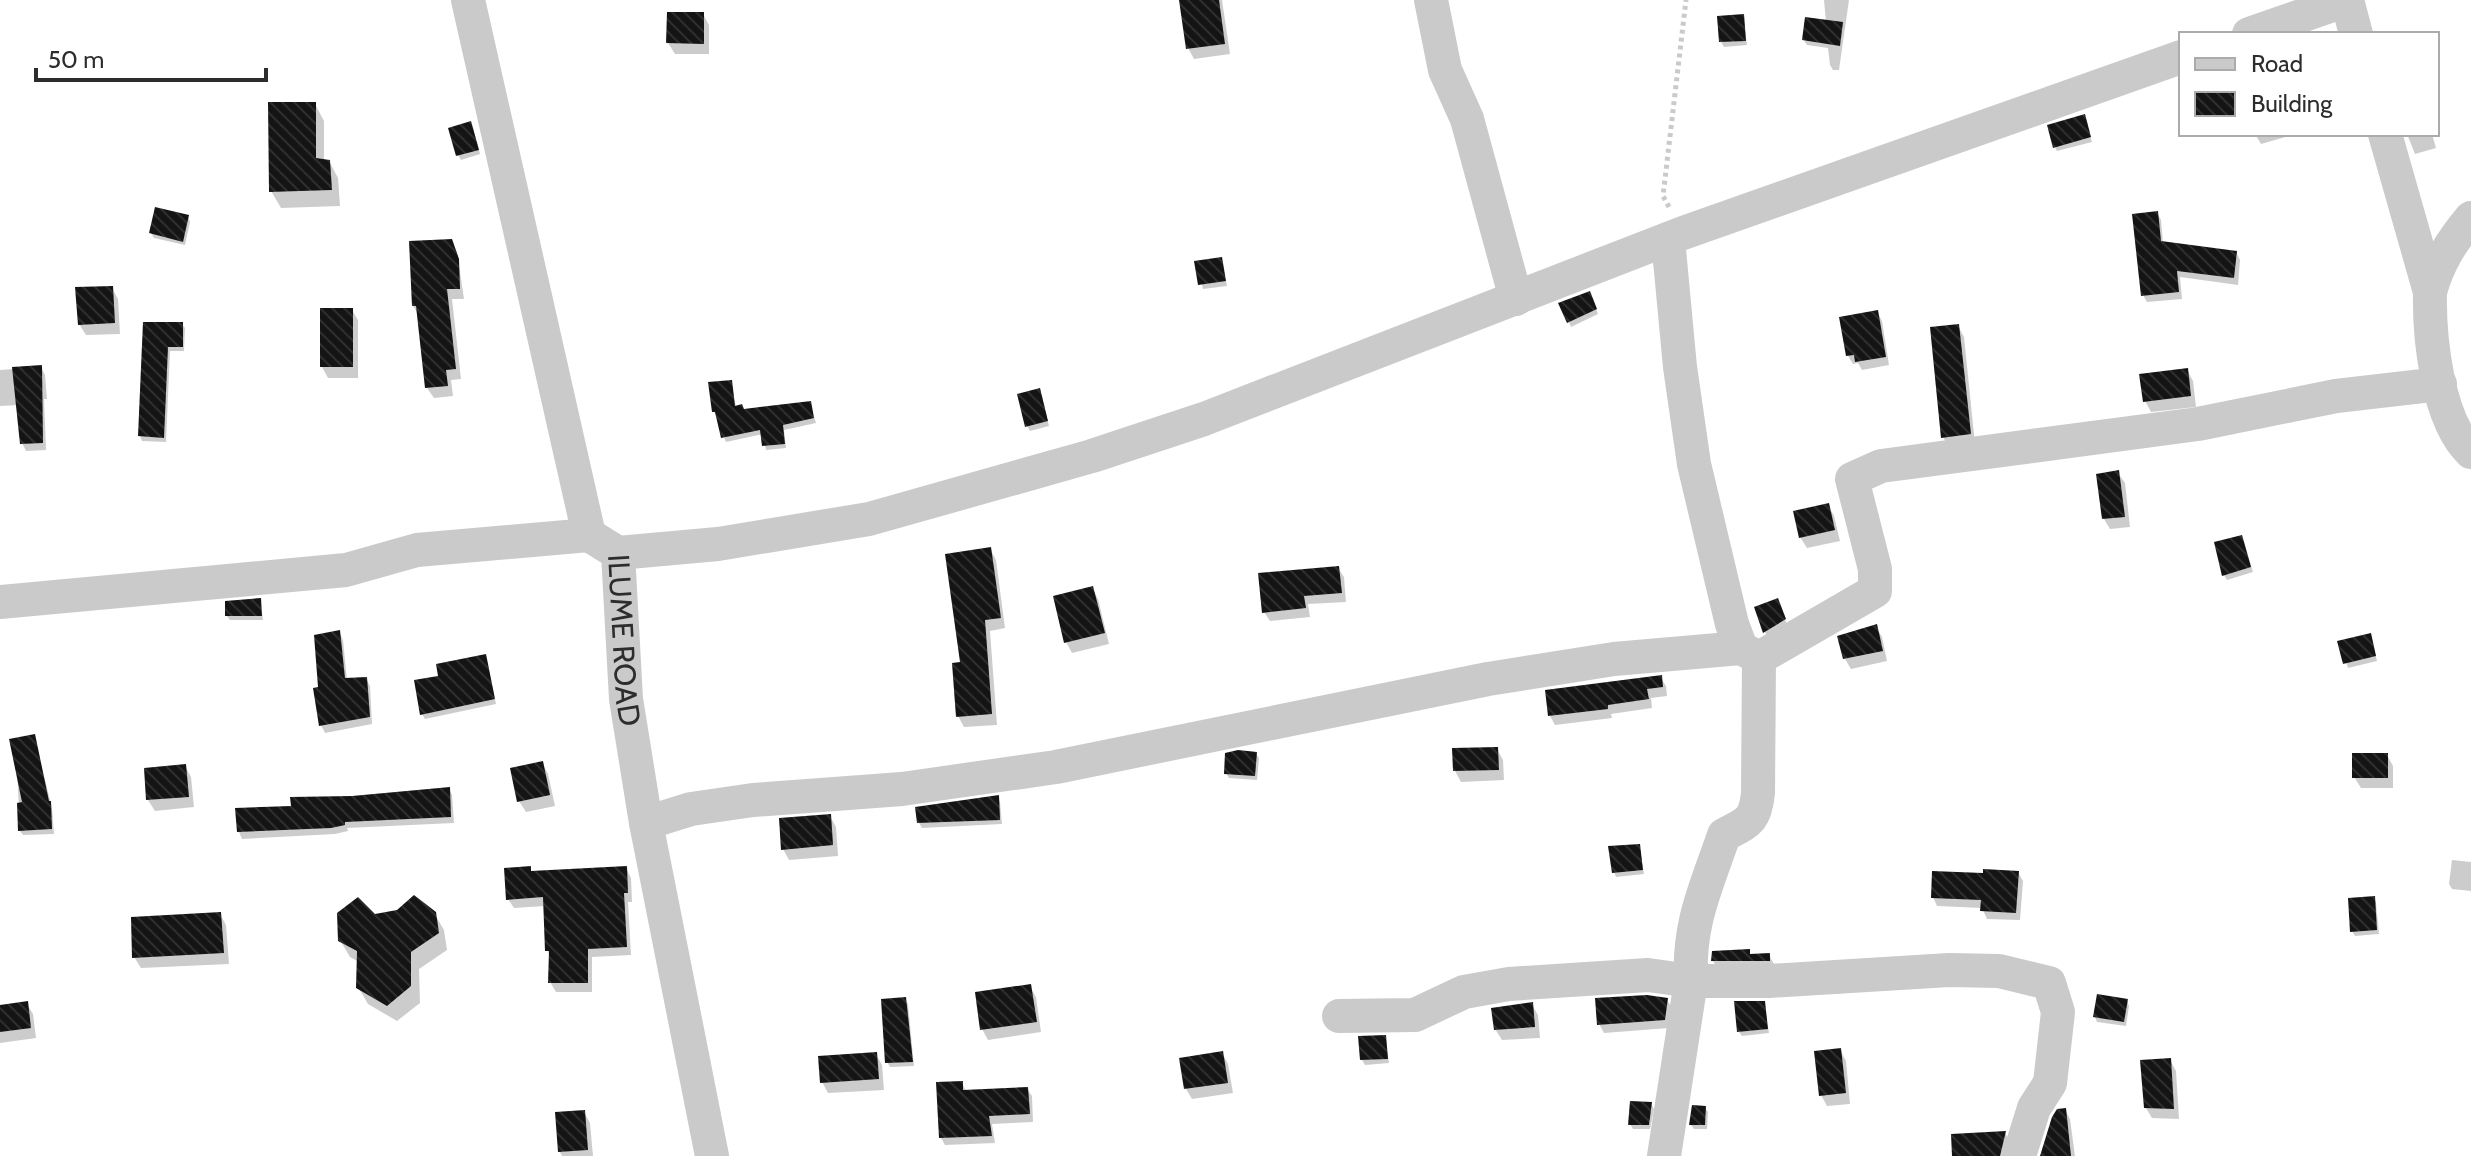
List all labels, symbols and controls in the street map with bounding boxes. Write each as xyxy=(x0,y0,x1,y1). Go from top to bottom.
scale bar xyxy=(36,32,266,82)
legend xyxy=(2179,32,2439,136)
text: 50 m xyxy=(48,45,104,74)
text: Road xyxy=(2251,49,2303,78)
text: Building xyxy=(2251,89,2333,118)
street label: ILUME ROAD xyxy=(600,553,649,729)

